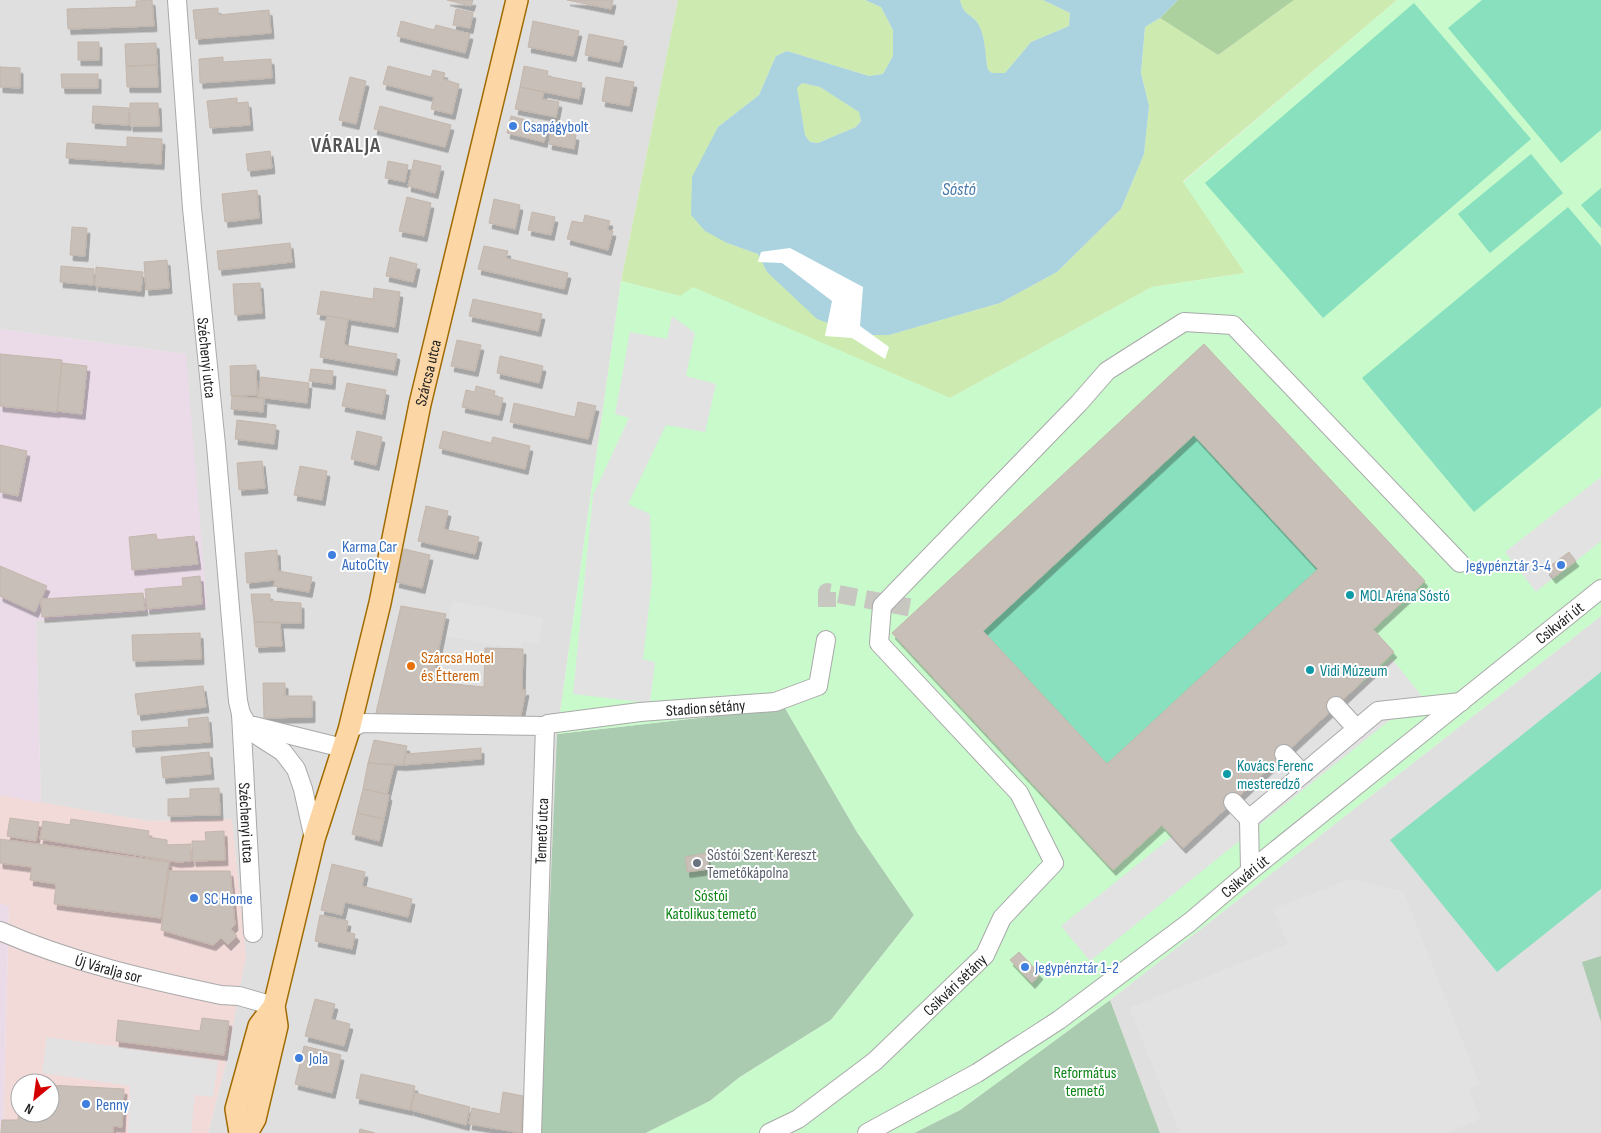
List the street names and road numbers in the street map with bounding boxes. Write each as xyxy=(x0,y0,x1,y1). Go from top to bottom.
street label: Széchenyi utca xyxy=(192,317,219,399)
street label: Szárcsa utca xyxy=(412,338,446,408)
street label: Csikvári út xyxy=(1532,599,1588,649)
street label: Stadion sétány xyxy=(665,696,746,721)
street label: Széchenyi utca xyxy=(234,782,257,864)
street label: Temető utca xyxy=(532,798,553,864)
street label: Csikvári út xyxy=(1218,852,1273,902)
street label: Új Váralja sor xyxy=(72,951,144,988)
street label: Csikvári sétány xyxy=(920,951,991,1020)

